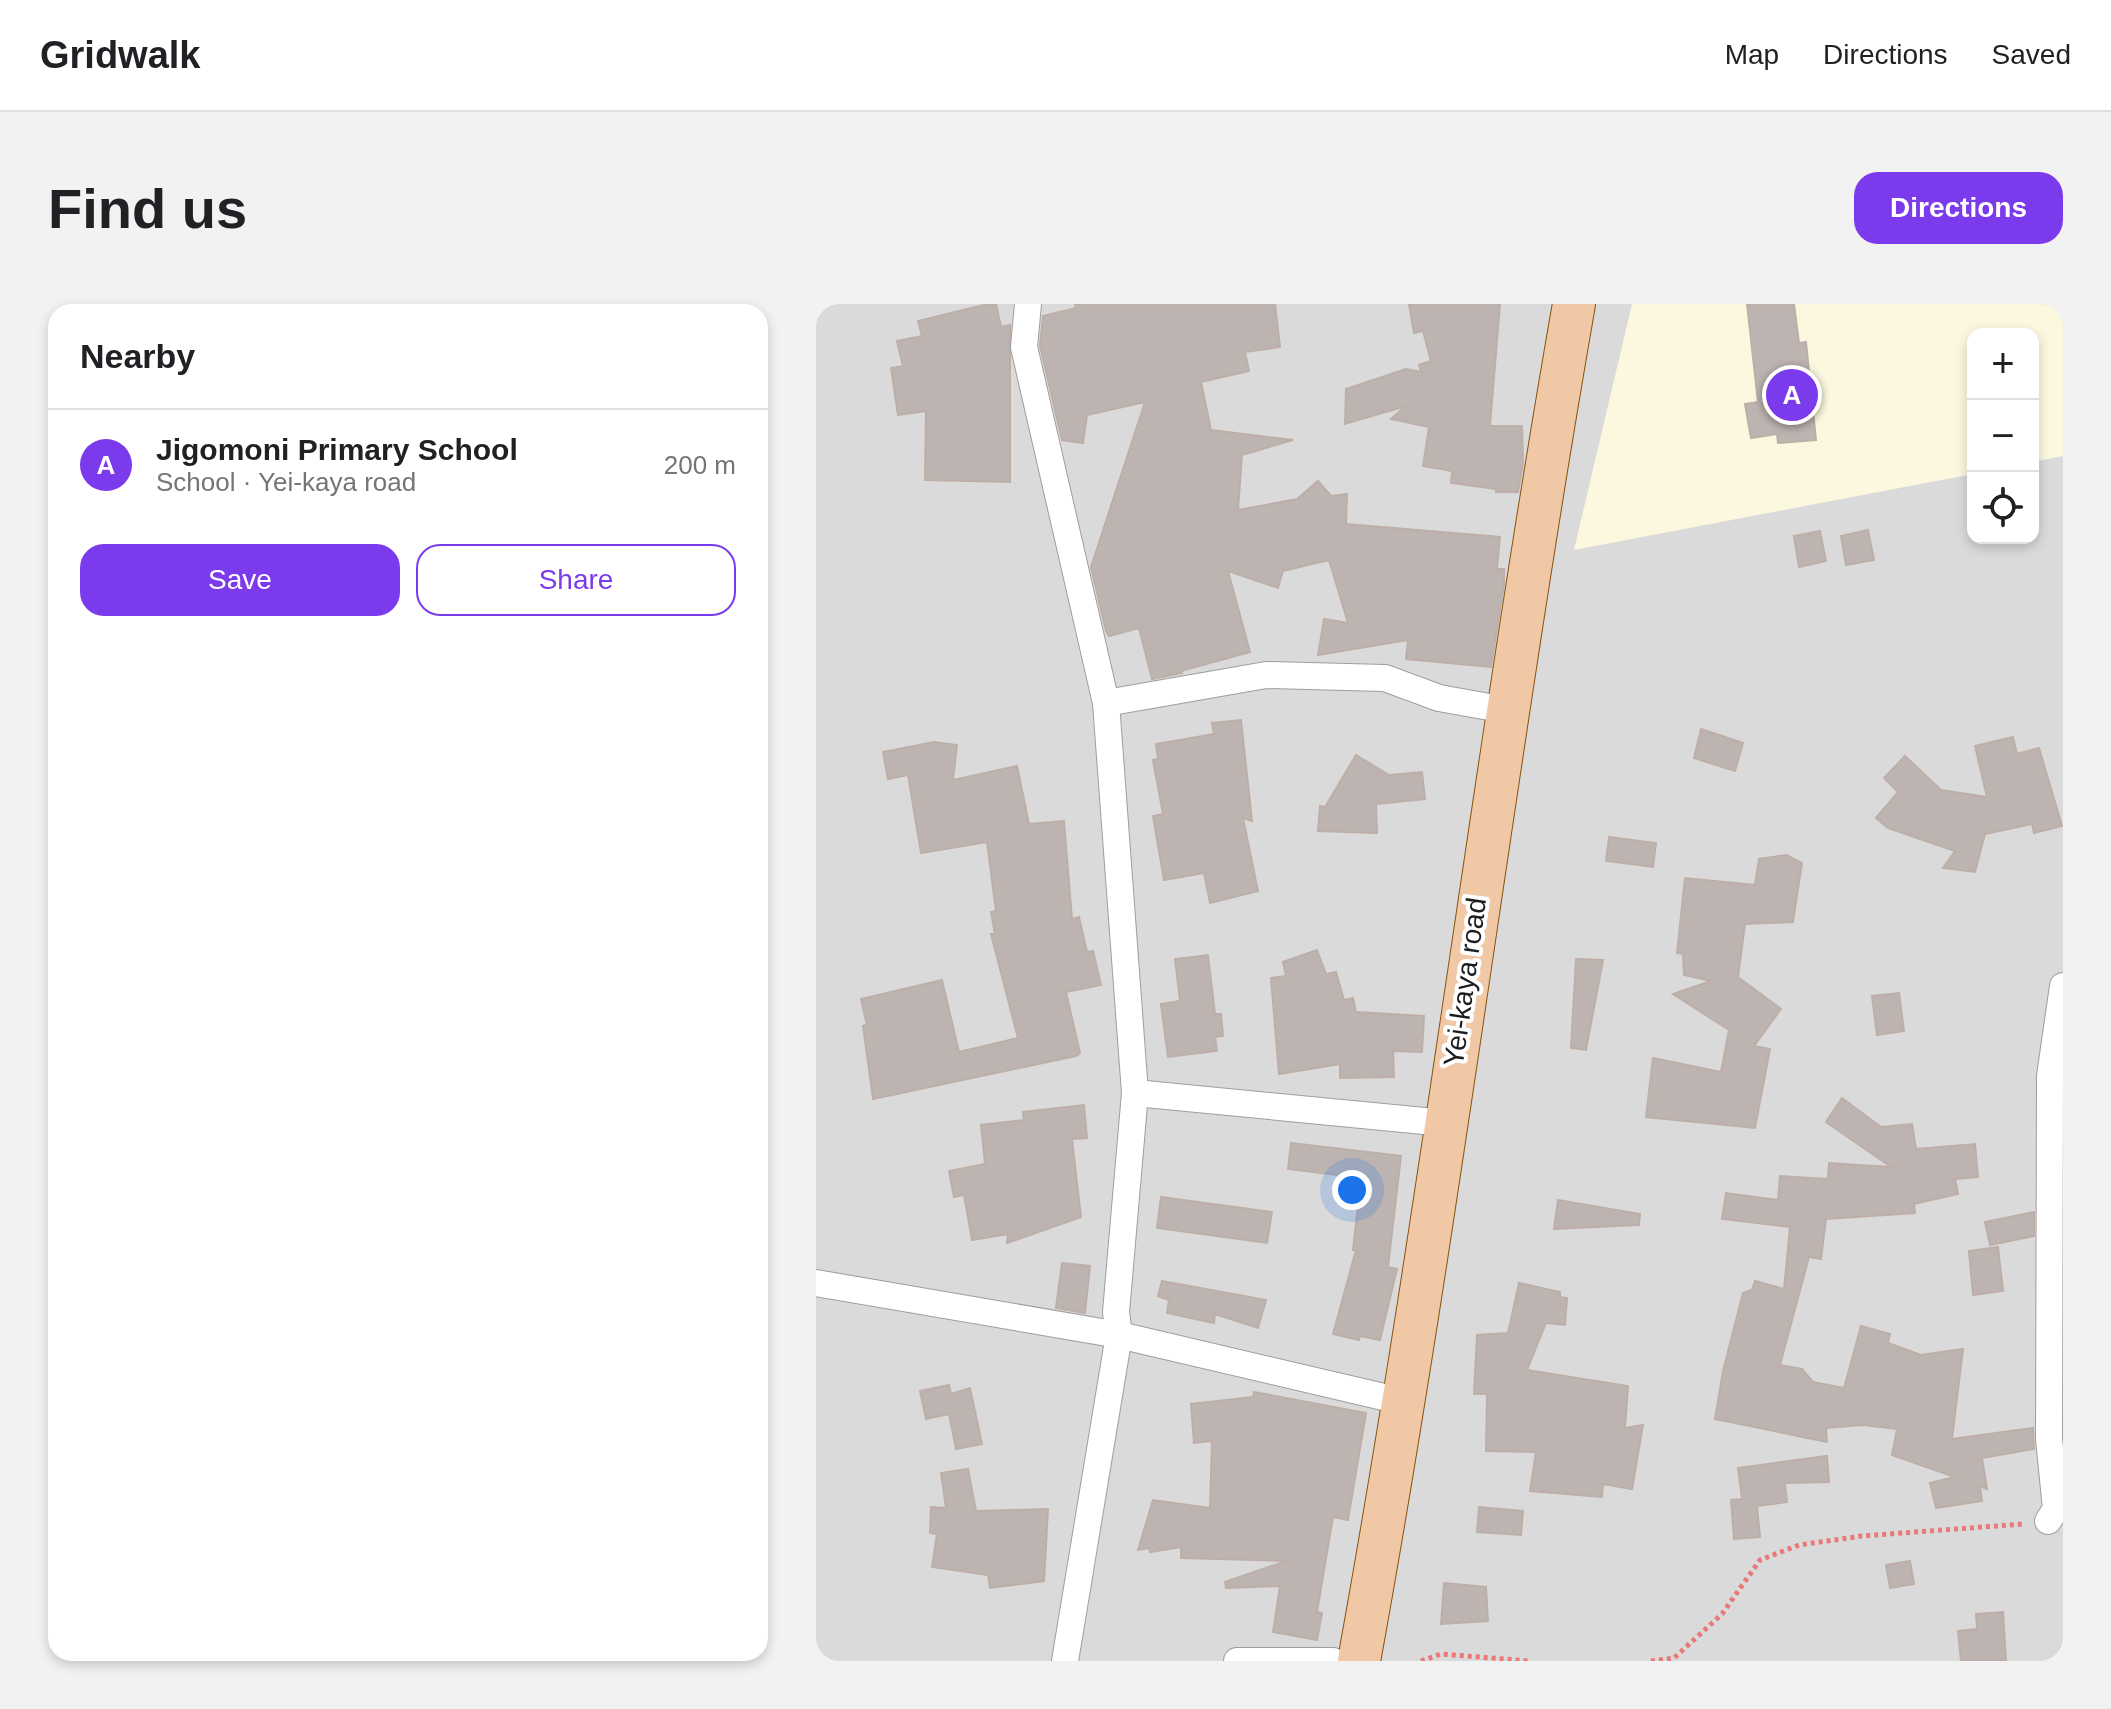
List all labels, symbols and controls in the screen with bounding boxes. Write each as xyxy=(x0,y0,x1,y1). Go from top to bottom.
text: Gridwalk xyxy=(40,34,201,76)
text: Map xyxy=(1725,39,1779,70)
text: Directions xyxy=(1823,39,1948,70)
text: Saved xyxy=(1992,39,2071,70)
button: Directions xyxy=(1854,172,2063,244)
text: Find us xyxy=(48,177,247,240)
map controls xyxy=(1967,328,2039,544)
button: + xyxy=(1967,328,2039,400)
text: Nearby xyxy=(80,337,195,375)
pin: A xyxy=(1766,365,1818,425)
button: − xyxy=(1967,400,2039,472)
text: Jigomoni Primary School xyxy=(156,433,518,466)
text: A xyxy=(97,450,115,480)
text: 200 m xyxy=(664,450,736,480)
text: School · Yei-kaya road xyxy=(156,467,416,497)
button: locate xyxy=(1967,472,2039,544)
button: Save xyxy=(80,544,400,616)
button: Share xyxy=(416,544,736,616)
street label: Yei-kaya road xyxy=(1438,896,1492,1068)
your location xyxy=(1332,1170,1372,1210)

